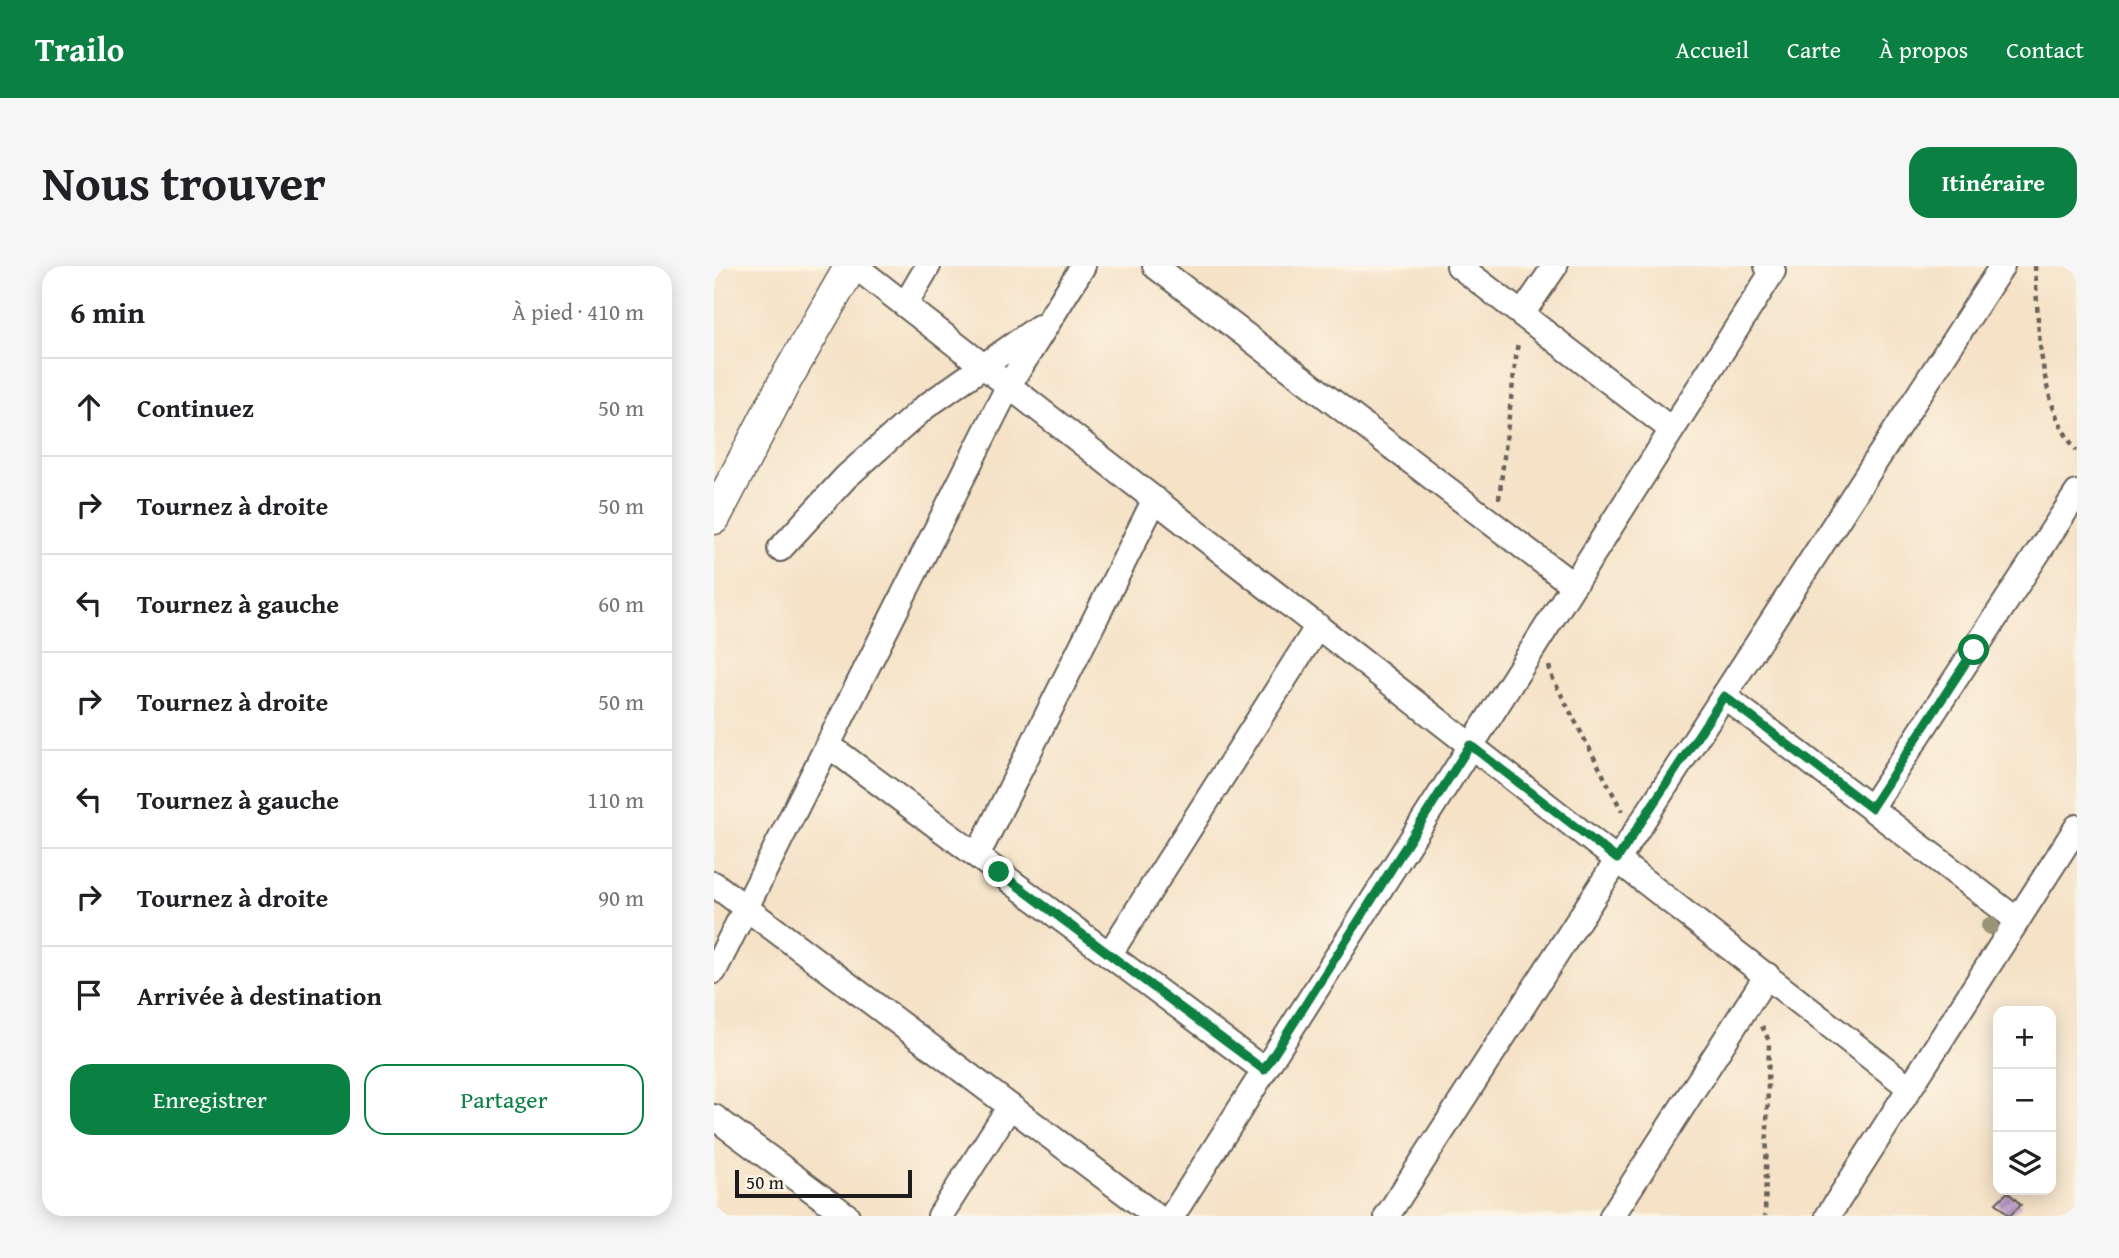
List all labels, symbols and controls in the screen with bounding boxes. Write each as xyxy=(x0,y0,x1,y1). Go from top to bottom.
text: Trailo xyxy=(35,25,124,73)
text: Accueil xyxy=(1675,32,1749,67)
text: Carte xyxy=(1787,32,1841,67)
text: À propos xyxy=(1879,32,1968,67)
text: Contact xyxy=(2006,32,2084,67)
text: Nous trouver xyxy=(42,146,326,218)
button: Itinéraire xyxy=(1909,147,2077,218)
text: 6 min xyxy=(70,290,145,334)
text: À pied · 410 m xyxy=(512,295,644,328)
icon: ahead xyxy=(70,388,108,426)
text: Continuez xyxy=(137,388,254,427)
text: 50 m xyxy=(598,391,644,424)
icon: right xyxy=(70,486,108,524)
text: Tournez à droite xyxy=(137,486,328,525)
text: 50 m xyxy=(598,489,644,522)
icon: left xyxy=(70,584,108,622)
text: Tournez à gauche xyxy=(137,584,339,623)
text: 60 m xyxy=(598,587,644,620)
route start xyxy=(1958,634,1989,665)
icon: right xyxy=(70,682,108,720)
text: Tournez à droite xyxy=(137,682,328,721)
text: 50 m xyxy=(598,685,644,718)
icon: left xyxy=(70,780,108,818)
text: Tournez à gauche xyxy=(137,780,339,819)
text: 110 m xyxy=(587,783,644,816)
route end xyxy=(983,856,1014,887)
icon: right xyxy=(70,878,108,916)
text: Tournez à droite xyxy=(137,878,328,917)
text: 90 m xyxy=(598,881,644,914)
icon: arrive xyxy=(70,976,108,1014)
text: Arrivée à destination xyxy=(137,976,382,1015)
map controls xyxy=(1993,1006,2056,1195)
button: + xyxy=(1993,1006,2056,1069)
button: Enregistrer xyxy=(70,1064,350,1135)
button: Partager xyxy=(364,1064,644,1135)
button: − xyxy=(1993,1069,2056,1132)
button: layers xyxy=(1993,1132,2056,1195)
scale bar xyxy=(735,1167,912,1199)
text: 50 m xyxy=(746,1168,784,1196)

